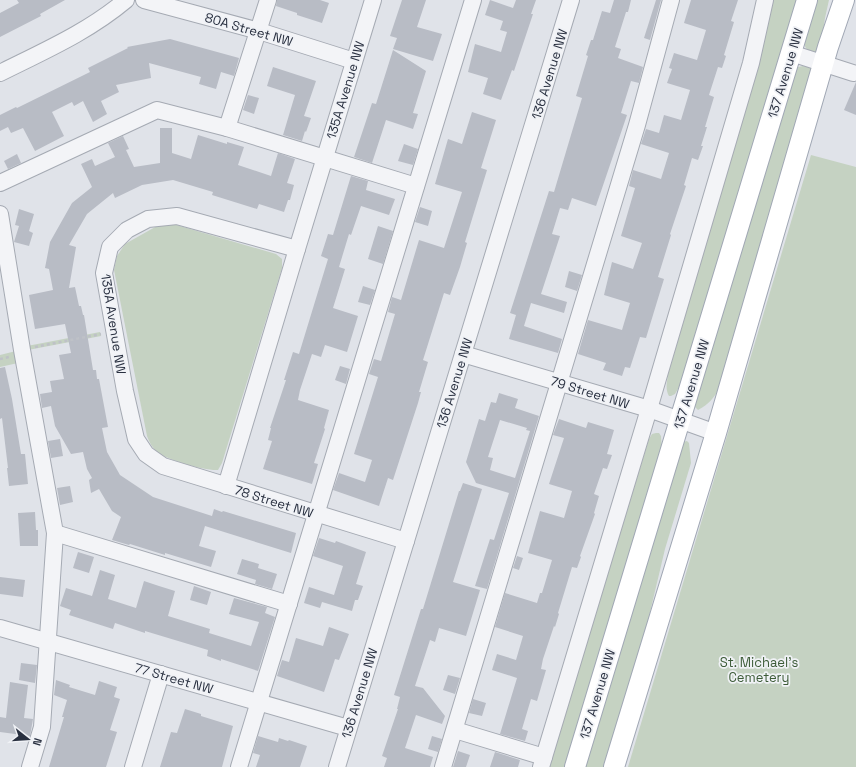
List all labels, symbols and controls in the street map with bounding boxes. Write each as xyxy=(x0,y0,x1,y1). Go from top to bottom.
street label: 80A Street NW xyxy=(203,9,295,50)
street label: 137 Avenue NW xyxy=(764,26,807,120)
street label: 136 Avenue NW xyxy=(528,27,571,121)
street label: 135A Avenue NW xyxy=(323,39,368,141)
street label: 135A Avenue NW xyxy=(97,273,130,376)
street label: 136 Avenue NW xyxy=(433,336,476,430)
street label: 137 Avenue NW xyxy=(670,337,713,431)
street label: 79 Street NW xyxy=(548,372,631,413)
street label: 78 Street NW xyxy=(232,481,315,522)
street label: 136 Avenue NW xyxy=(338,646,381,740)
street label: 137 Avenue NW xyxy=(576,647,619,741)
park label: St. Michael's Cemetery xyxy=(720,654,798,686)
street label: 77 Street NW xyxy=(133,659,215,698)
north arrow xyxy=(8,719,48,759)
text: N xyxy=(30,736,45,747)

